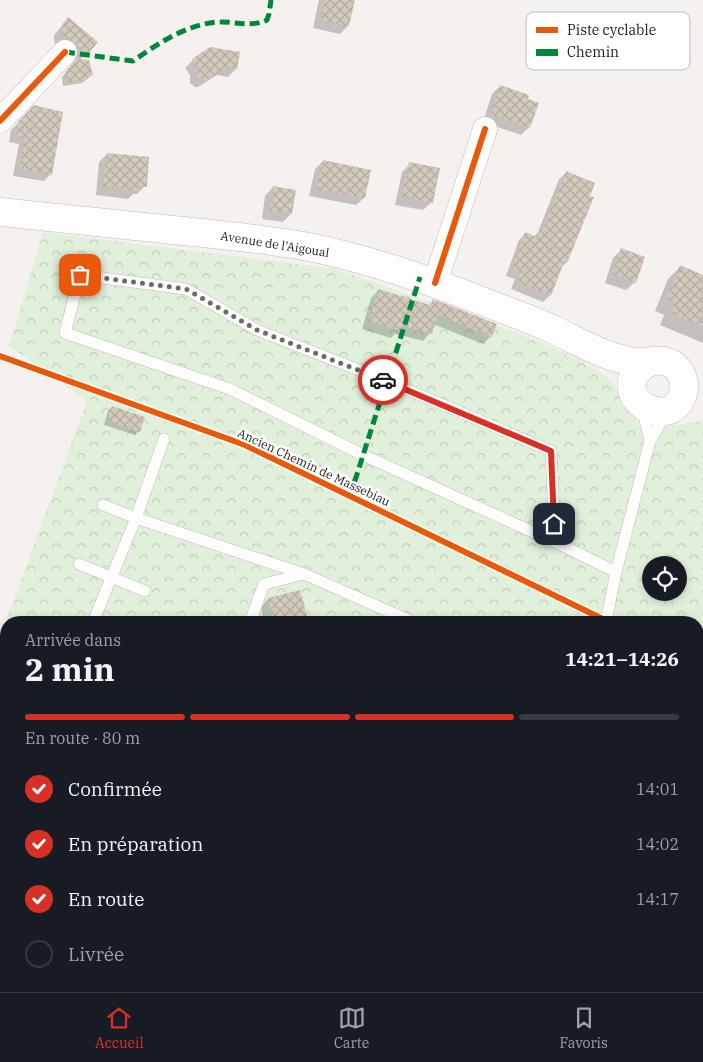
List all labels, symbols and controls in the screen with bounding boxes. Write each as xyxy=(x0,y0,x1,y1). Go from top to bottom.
legend xyxy=(526,12,690,70)
text: Piste cyclable xyxy=(567,21,656,39)
text: Chemin xyxy=(567,43,619,61)
street label: Avenue de l'Aigoual xyxy=(220,228,331,260)
pin xyxy=(59,254,101,296)
icon: bag xyxy=(66,261,94,289)
courier xyxy=(358,355,408,405)
icon: car xyxy=(369,366,397,394)
street label: Ancien Chemin de Massebiau xyxy=(235,425,393,509)
pin xyxy=(533,503,575,545)
icon: home xyxy=(540,510,568,538)
map controls xyxy=(642,556,687,601)
button: locate xyxy=(642,556,687,601)
text: Arrivée dans xyxy=(25,630,121,650)
text: 14:21–14:26 xyxy=(565,647,679,671)
text: 2 min xyxy=(25,648,115,690)
text: En route · 80 m xyxy=(25,728,140,748)
icon: check xyxy=(25,775,53,803)
text: Confirmée xyxy=(68,777,162,801)
text: 14:01 xyxy=(636,779,679,799)
icon: check xyxy=(25,830,53,858)
text: En préparation xyxy=(68,832,203,856)
text: 14:02 xyxy=(636,834,679,854)
icon: check xyxy=(25,885,53,913)
text: En route xyxy=(68,887,145,911)
text: 14:17 xyxy=(636,889,679,909)
text: Livrée xyxy=(68,942,124,966)
tab: Accueil xyxy=(95,1004,144,1052)
tab: Carte xyxy=(334,1004,369,1052)
tab: Favoris xyxy=(560,1004,608,1052)

